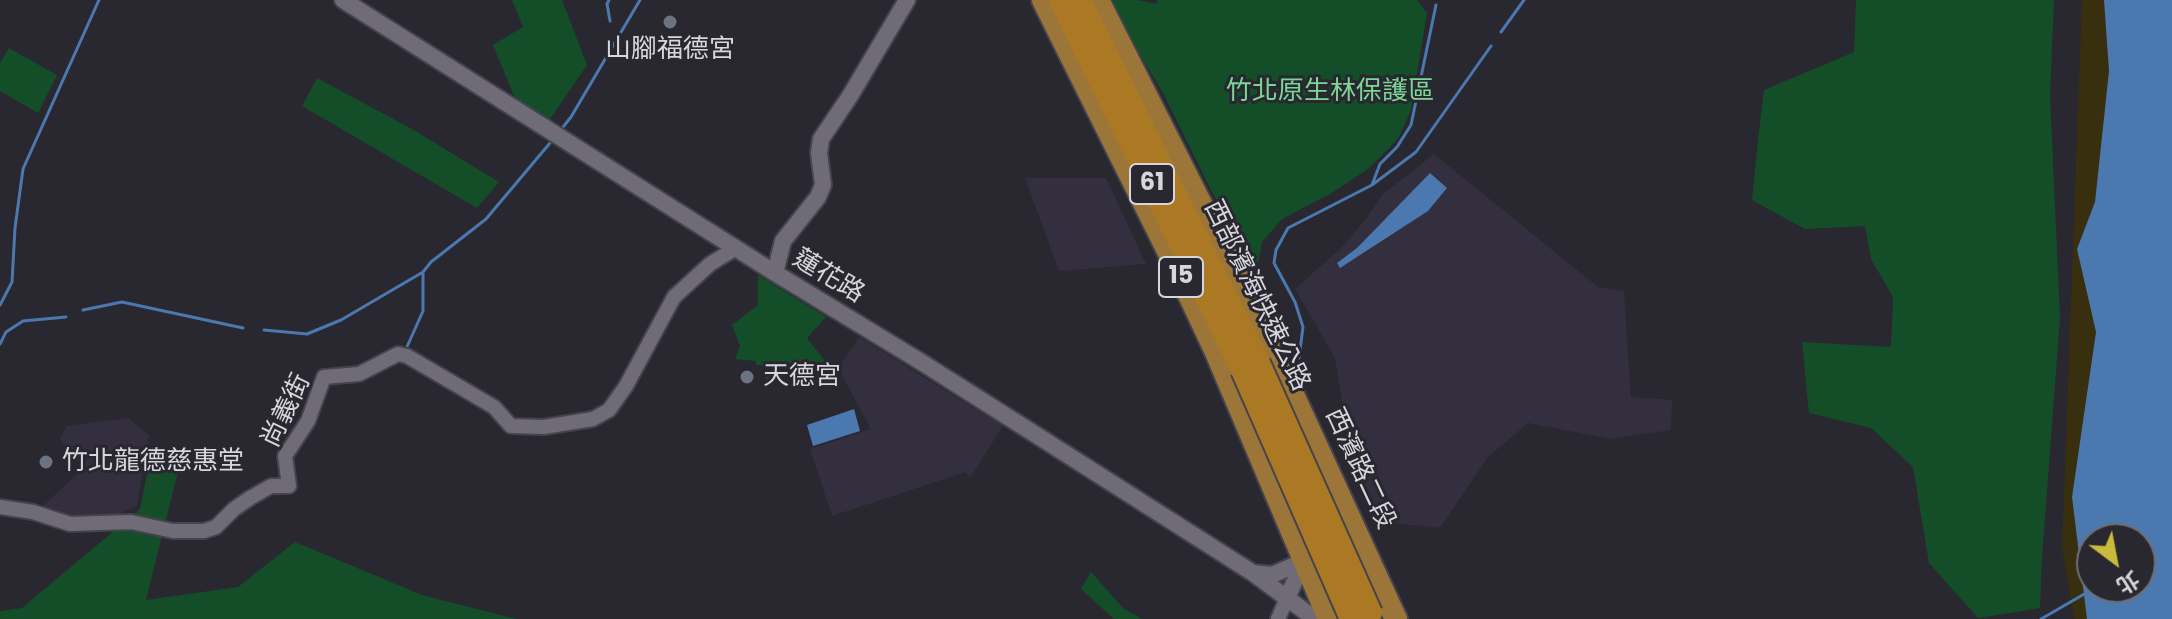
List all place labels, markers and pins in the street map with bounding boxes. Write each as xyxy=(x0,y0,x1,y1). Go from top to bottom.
marker: 山腳福德宮 xyxy=(661,13,679,31)
place label: 山腳福德宮 xyxy=(605,34,735,66)
place label: 天德宮 xyxy=(763,361,841,393)
marker: 天德宮 xyxy=(738,368,756,386)
place label: 竹北龍德慈惠堂 xyxy=(62,446,244,478)
marker: 竹北龍德慈惠堂 xyxy=(37,453,55,471)

